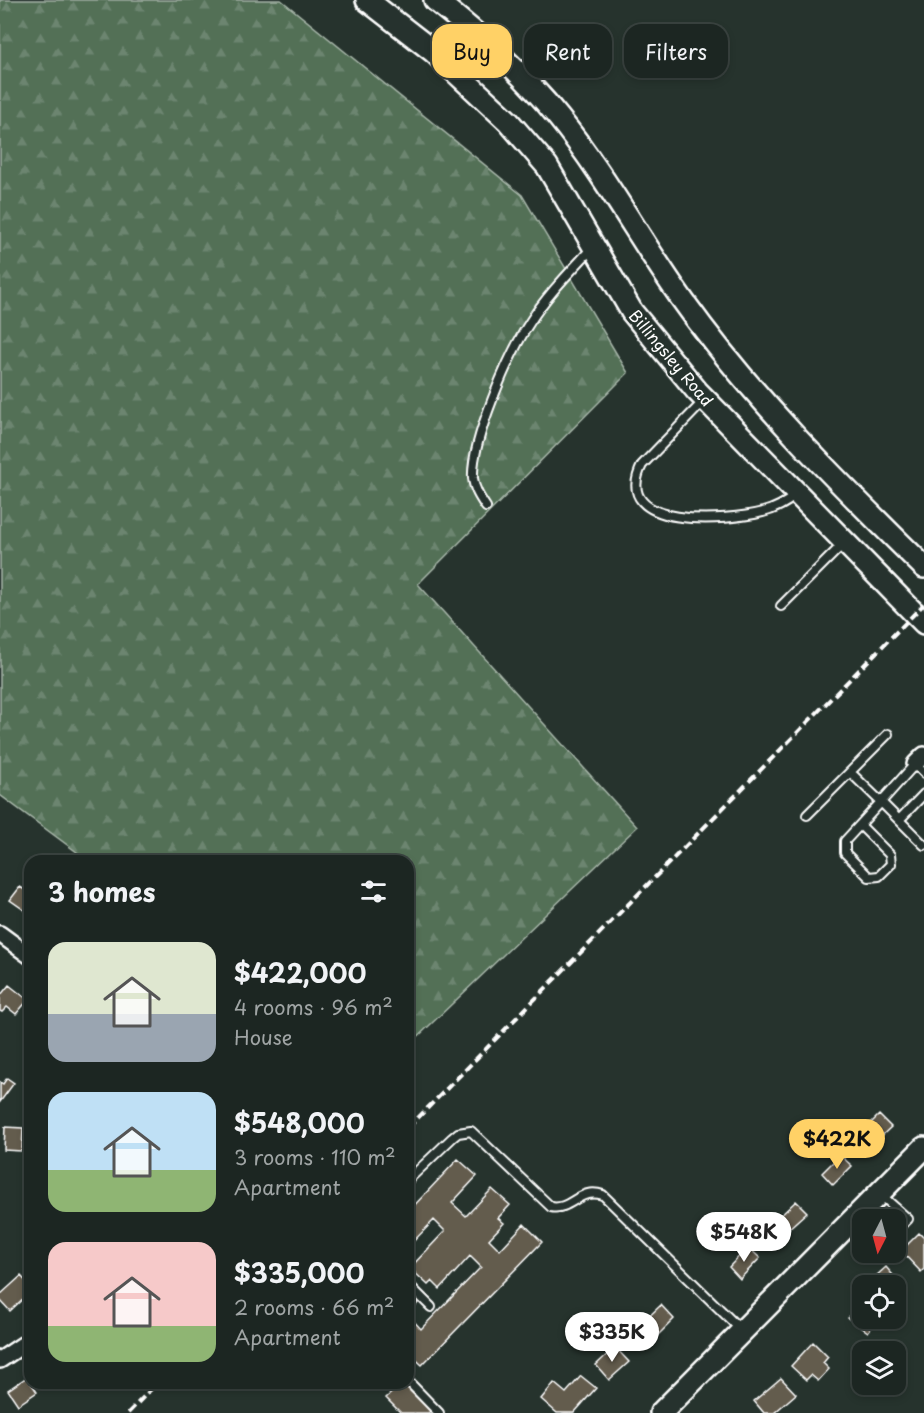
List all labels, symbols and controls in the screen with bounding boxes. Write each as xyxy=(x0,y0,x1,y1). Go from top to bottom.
chip: Buy xyxy=(432,24,512,78)
chip: Rent xyxy=(524,24,612,78)
chip: Filters xyxy=(624,24,728,78)
street label: Billingsley Road xyxy=(624,304,720,411)
text: 3 homes xyxy=(48,872,155,911)
icon: filters xyxy=(357,875,390,908)
text: $422,000 xyxy=(234,953,366,992)
icon: home xyxy=(96,966,168,1038)
text: 4 rooms · 96 m² xyxy=(234,992,393,1022)
text: House xyxy=(234,1022,293,1052)
text: $548,000 xyxy=(234,1103,365,1142)
icon: home xyxy=(96,1116,168,1188)
pin: $422K xyxy=(795,1119,879,1170)
text: $422K xyxy=(803,1123,871,1153)
text: 3 rooms · 110 m² xyxy=(234,1142,396,1172)
text: Apartment xyxy=(234,1172,341,1202)
north arrow xyxy=(852,1209,906,1263)
map controls xyxy=(852,1209,906,1395)
pin: $548K xyxy=(702,1212,786,1263)
text: $548K xyxy=(710,1216,778,1246)
text: $335,000 xyxy=(234,1253,364,1292)
icon: home xyxy=(96,1266,168,1338)
button: locate xyxy=(852,1275,906,1329)
text: 2 rooms · 66 m² xyxy=(234,1292,394,1322)
pin: $335K xyxy=(570,1312,654,1363)
text: $335K xyxy=(579,1316,645,1346)
text: Apartment xyxy=(234,1322,341,1352)
button: layers xyxy=(852,1341,906,1395)

